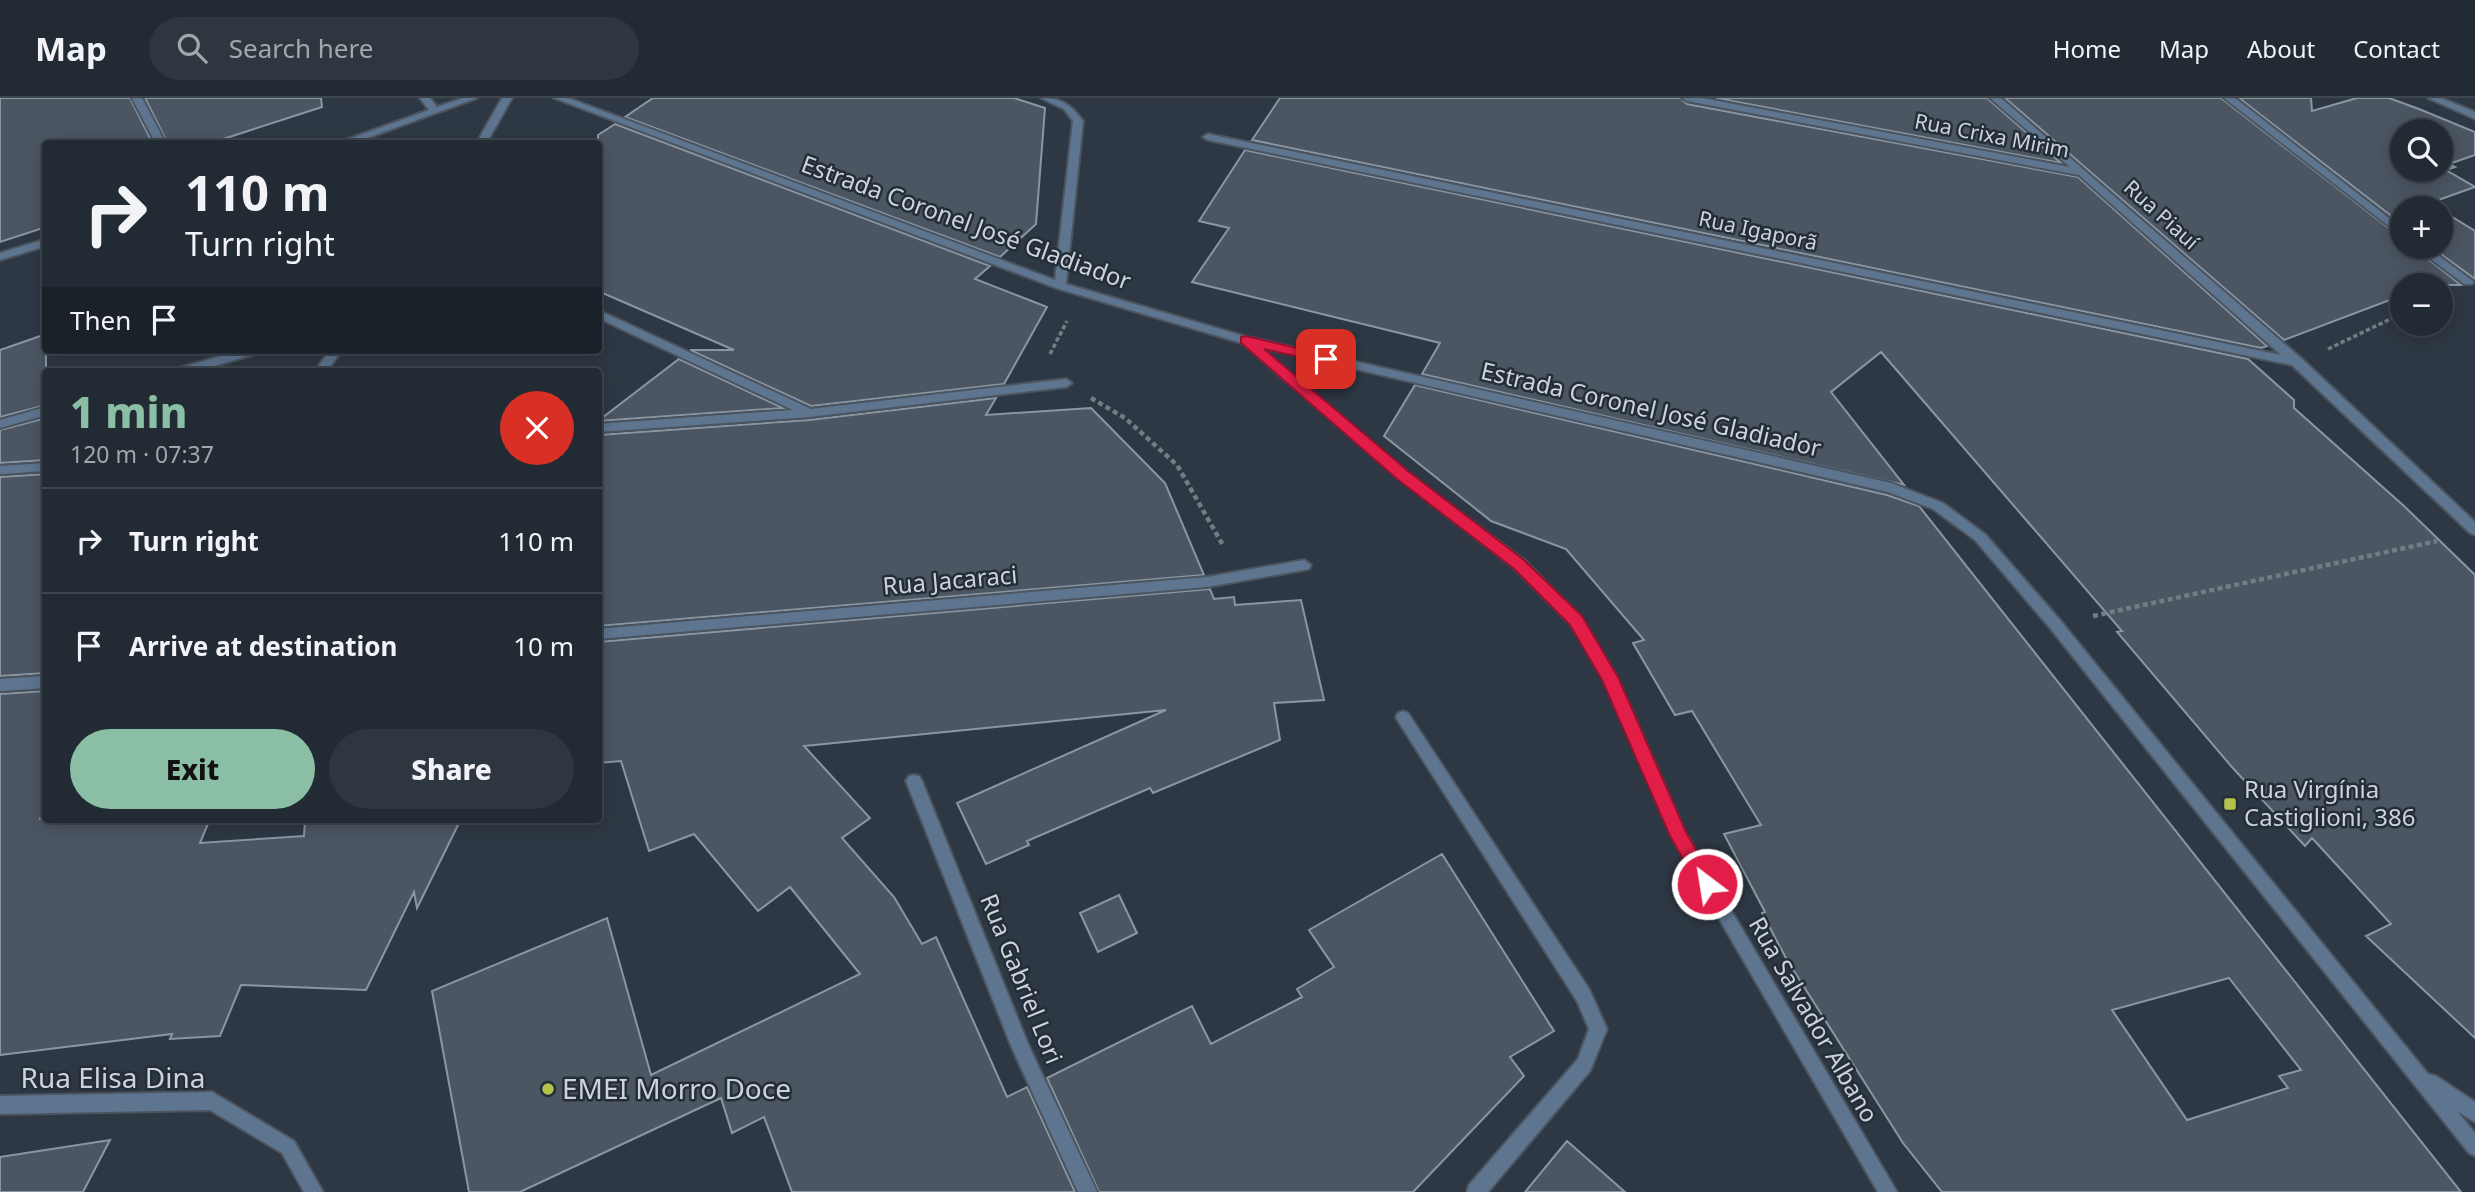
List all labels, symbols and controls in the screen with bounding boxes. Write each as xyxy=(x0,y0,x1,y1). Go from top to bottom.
search box xyxy=(149,17,639,80)
text: Map xyxy=(35,26,107,71)
icon: search xyxy=(173,29,211,67)
text: Search here xyxy=(229,30,373,66)
text: Home xyxy=(2053,32,2121,65)
text: Map xyxy=(2159,32,2209,65)
text: About xyxy=(2247,32,2315,65)
text: Contact xyxy=(2353,32,2440,65)
street label: Rua Crixa Mirim xyxy=(1912,106,2072,164)
map controls xyxy=(2390,119,2453,336)
button: search xyxy=(2390,119,2453,182)
street label: Estrada Coronel José Gladiador xyxy=(797,147,1136,297)
text: 110 m xyxy=(185,159,330,225)
icon: right xyxy=(70,168,161,259)
street label: Rua Piauí xyxy=(2118,173,2205,256)
button: + xyxy=(2390,196,2453,259)
street label: Rua Igaporã xyxy=(1696,204,1820,256)
text: Turn right xyxy=(185,222,335,265)
button: − xyxy=(2390,273,2453,336)
icon: arrive xyxy=(145,301,183,339)
text: Then xyxy=(70,302,131,338)
pin xyxy=(1296,329,1356,389)
icon: arrive xyxy=(1307,340,1345,378)
street label: Estrada Coronel José Gladiador xyxy=(1478,353,1825,464)
text: 1 min xyxy=(70,383,187,440)
button: close xyxy=(500,391,574,465)
text: 120 m · 07:37 xyxy=(70,438,214,470)
icon: right xyxy=(70,522,108,560)
text: Turn right xyxy=(129,523,259,559)
text: 110 m xyxy=(498,523,574,559)
street label: Rua Jacaraci xyxy=(881,557,1019,602)
icon: arrive xyxy=(70,627,108,665)
text: Arrive at destination xyxy=(129,628,398,664)
text: 10 m xyxy=(513,628,574,664)
button: Exit xyxy=(70,729,315,809)
button: Share xyxy=(329,729,574,809)
place label: Rua Virgínia Castiglioni, 386 xyxy=(2244,772,2416,833)
marker: Rua Virgínia Castiglioni, 386 xyxy=(2222,796,2238,812)
position arrow xyxy=(1670,847,1744,921)
street label: Rua Gabriel Lori xyxy=(973,889,1071,1068)
street label: Rua Salvador Albano xyxy=(1742,910,1887,1128)
street label: Rua Elisa Dina xyxy=(21,1058,205,1096)
place label: EMEI Morro Doce xyxy=(562,1069,791,1107)
marker: EMEI Morro Doce xyxy=(540,1081,556,1097)

